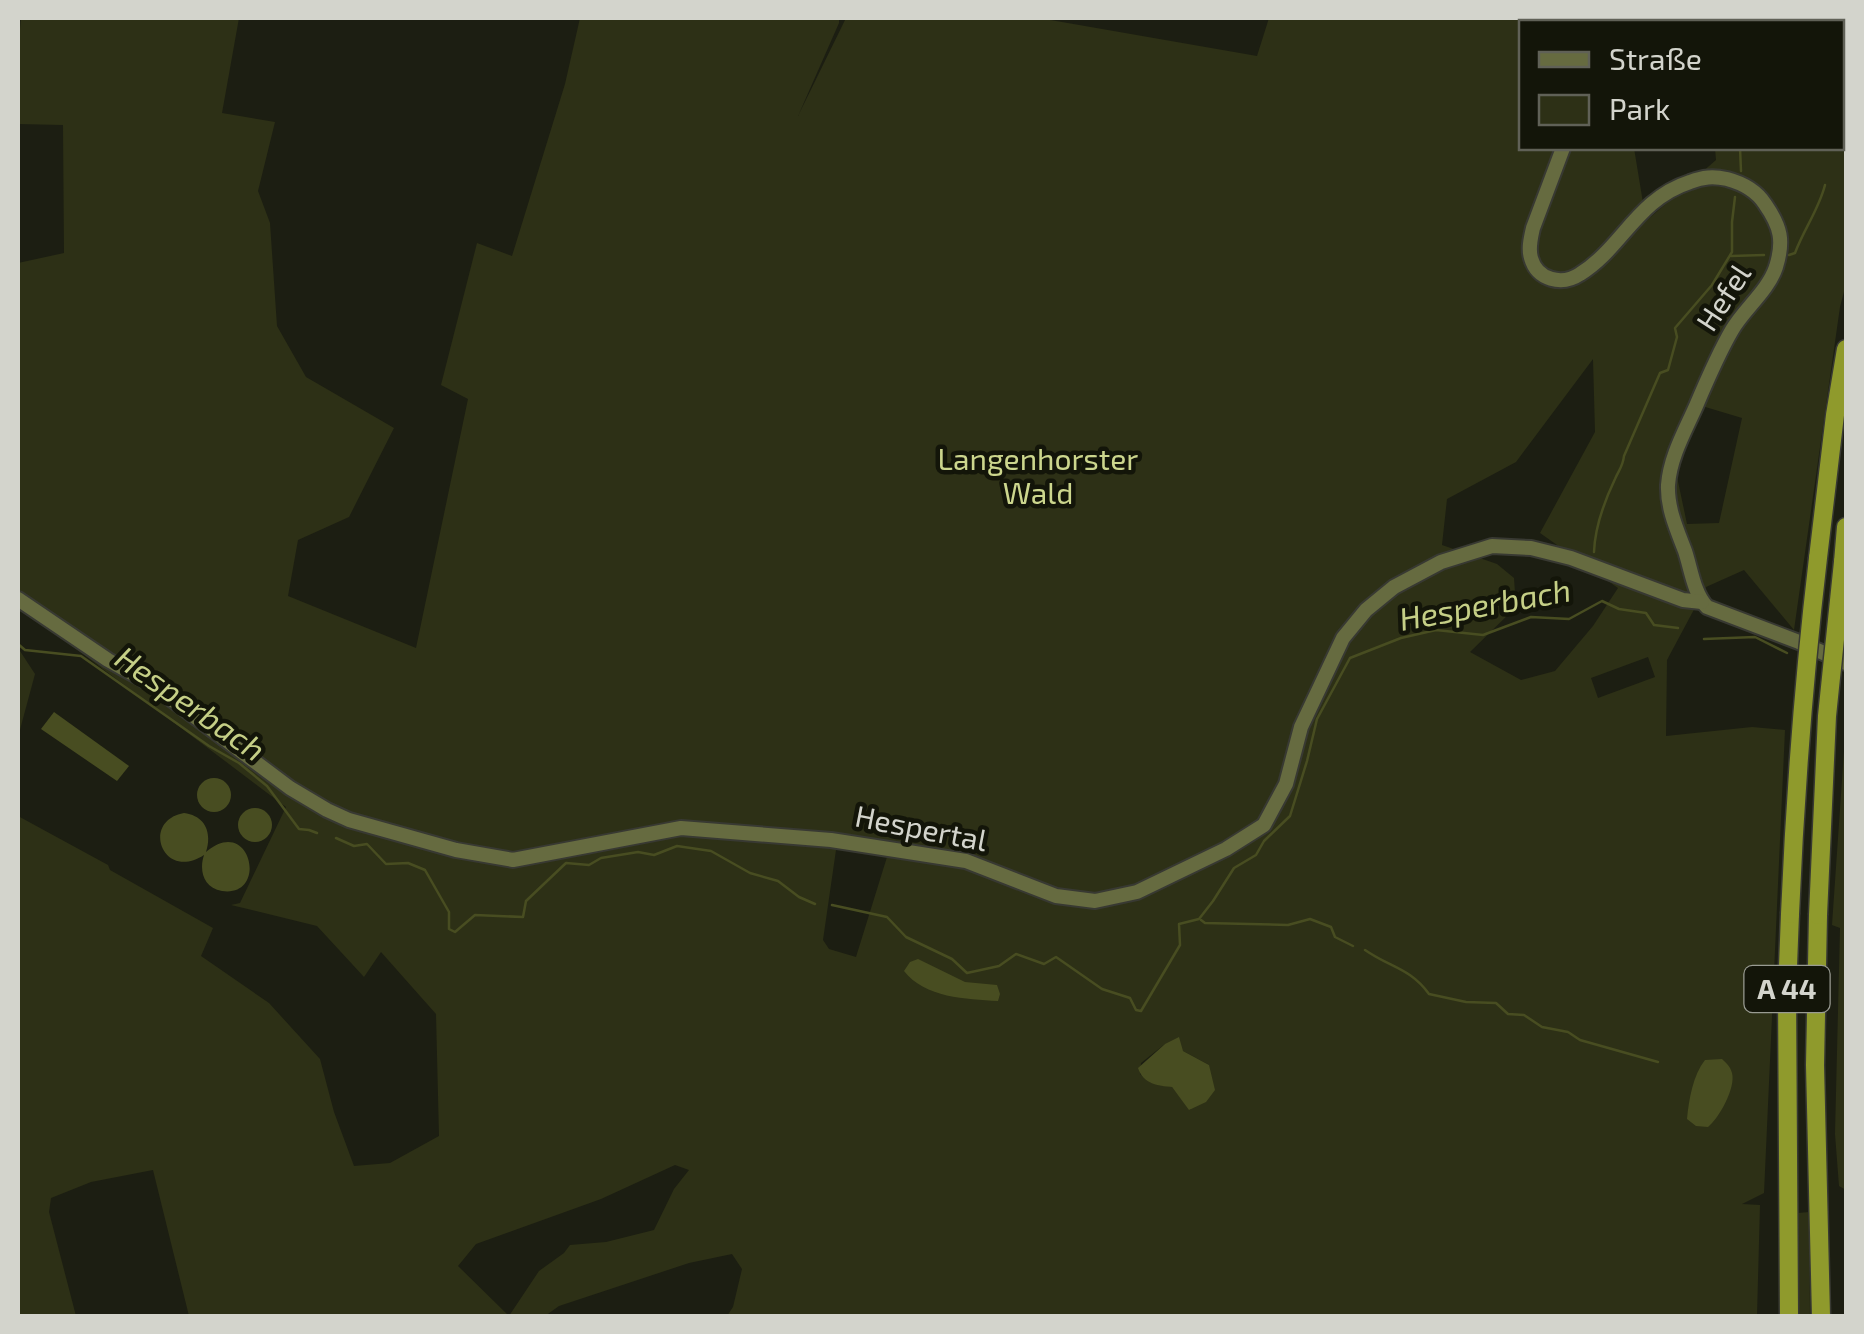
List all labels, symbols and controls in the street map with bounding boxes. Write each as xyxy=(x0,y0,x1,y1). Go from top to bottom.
legend xyxy=(1519,20,1844,150)
text: Straße xyxy=(1609,40,1702,76)
text: Park xyxy=(1609,90,1670,126)
street label: Hefel xyxy=(1688,257,1757,337)
park label: Langenhorster Wald xyxy=(938,440,1138,510)
water label: Hesperbach xyxy=(1396,569,1574,638)
water label: Hesperbach xyxy=(109,637,273,769)
street label: Hespertal xyxy=(852,797,991,857)
road number: A 44 xyxy=(1744,966,1830,1012)

